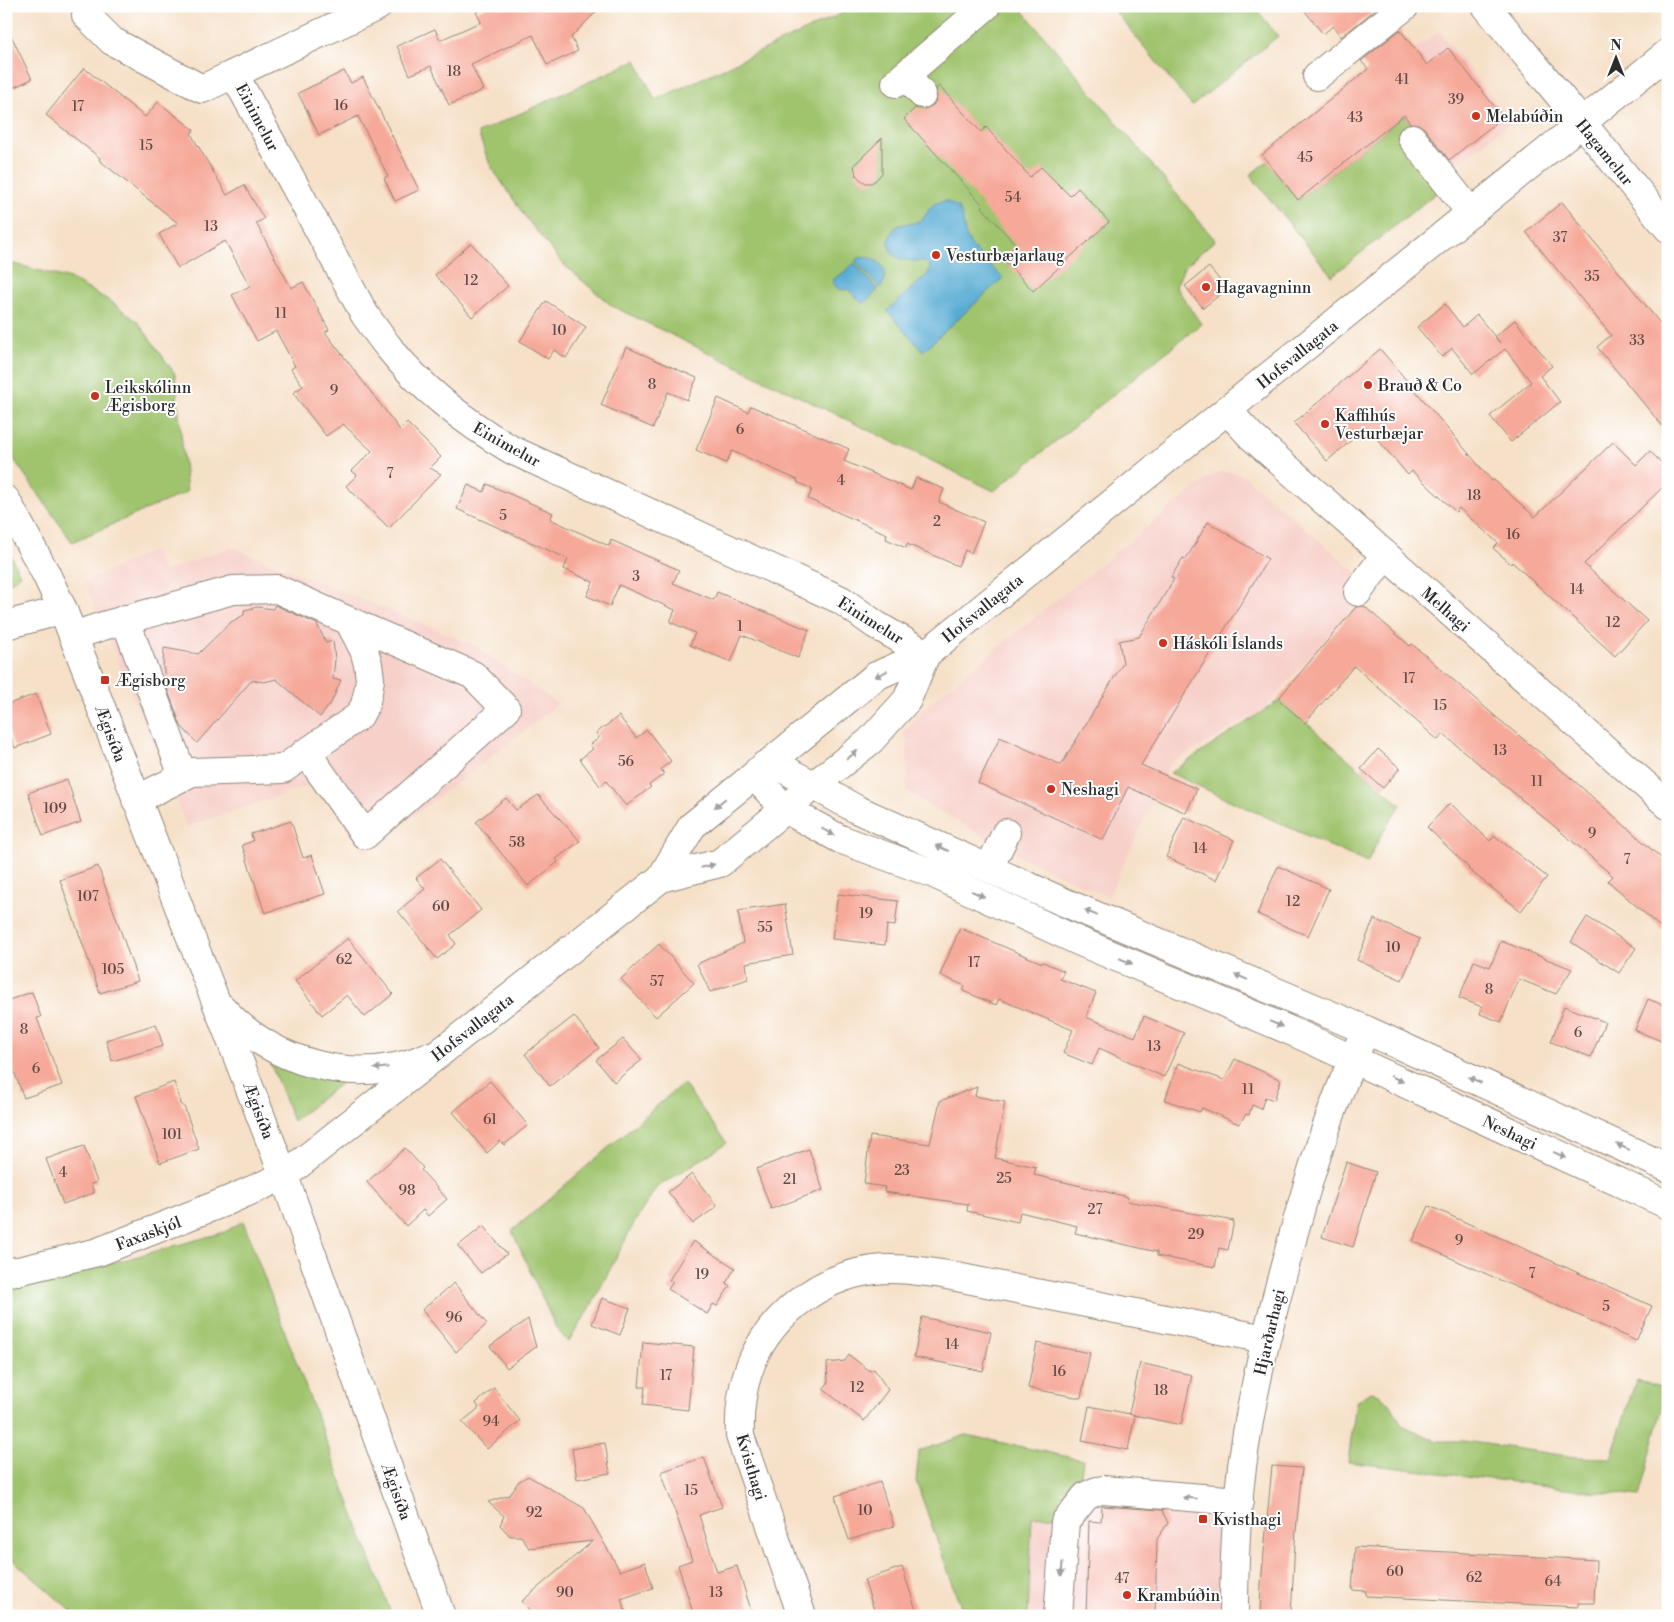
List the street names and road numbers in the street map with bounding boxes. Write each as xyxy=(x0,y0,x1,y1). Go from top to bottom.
street label: Einimelur xyxy=(231,80,283,155)
street label: Hagamelur xyxy=(1571,115,1637,190)
street label: Hofsvallagata xyxy=(1253,315,1343,394)
street label: Einimelur xyxy=(469,418,544,472)
street label: Hofsvallagata xyxy=(938,569,1028,648)
street label: Melhagi xyxy=(1417,583,1474,636)
street label: Einimelur xyxy=(834,593,907,649)
street label: Ægisíða xyxy=(90,702,130,766)
street label: Hofsvallagata xyxy=(428,989,518,1066)
street label: Ægisíða xyxy=(238,1079,278,1143)
street label: Neshagi xyxy=(1479,1112,1540,1154)
street label: Faxaskjól xyxy=(113,1212,184,1256)
street label: Hjarðarhagi xyxy=(1250,1287,1290,1378)
street label: Kvisthagi xyxy=(731,1432,771,1503)
street label: Ægisíða xyxy=(376,1460,416,1524)

